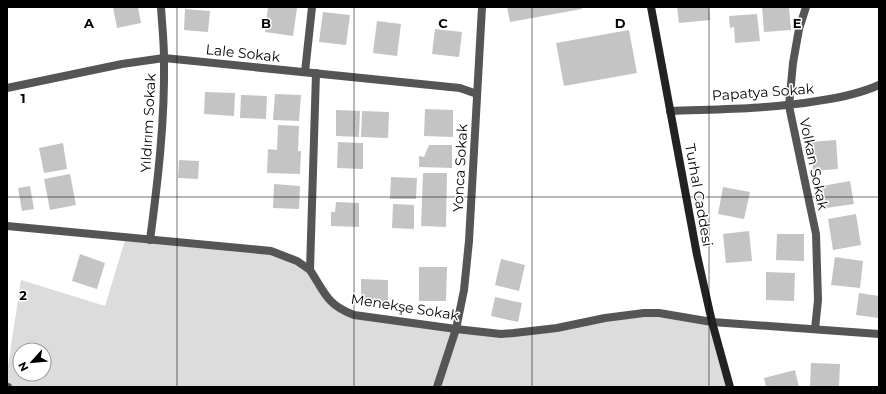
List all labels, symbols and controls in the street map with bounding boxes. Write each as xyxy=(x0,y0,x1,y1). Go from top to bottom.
text: A xyxy=(83,15,95,31)
text: B xyxy=(261,15,271,31)
text: C xyxy=(438,15,448,31)
text: D xyxy=(615,15,626,31)
text: E xyxy=(793,15,802,31)
street label: Lale Sokak xyxy=(205,40,282,66)
street label: Yıldırım Sokak xyxy=(136,72,160,173)
street label: Papatya Sokak xyxy=(711,79,815,105)
text: 1 xyxy=(20,90,26,106)
street label: Volkan Sokak xyxy=(795,116,833,212)
street label: Yonca Sokak xyxy=(449,123,471,213)
street label: Turhal Caddesi xyxy=(681,142,717,248)
text: 2 xyxy=(19,287,27,303)
street label: Menekşe Sokak xyxy=(350,290,461,325)
north arrow xyxy=(12,342,52,382)
text: N xyxy=(15,359,31,374)

